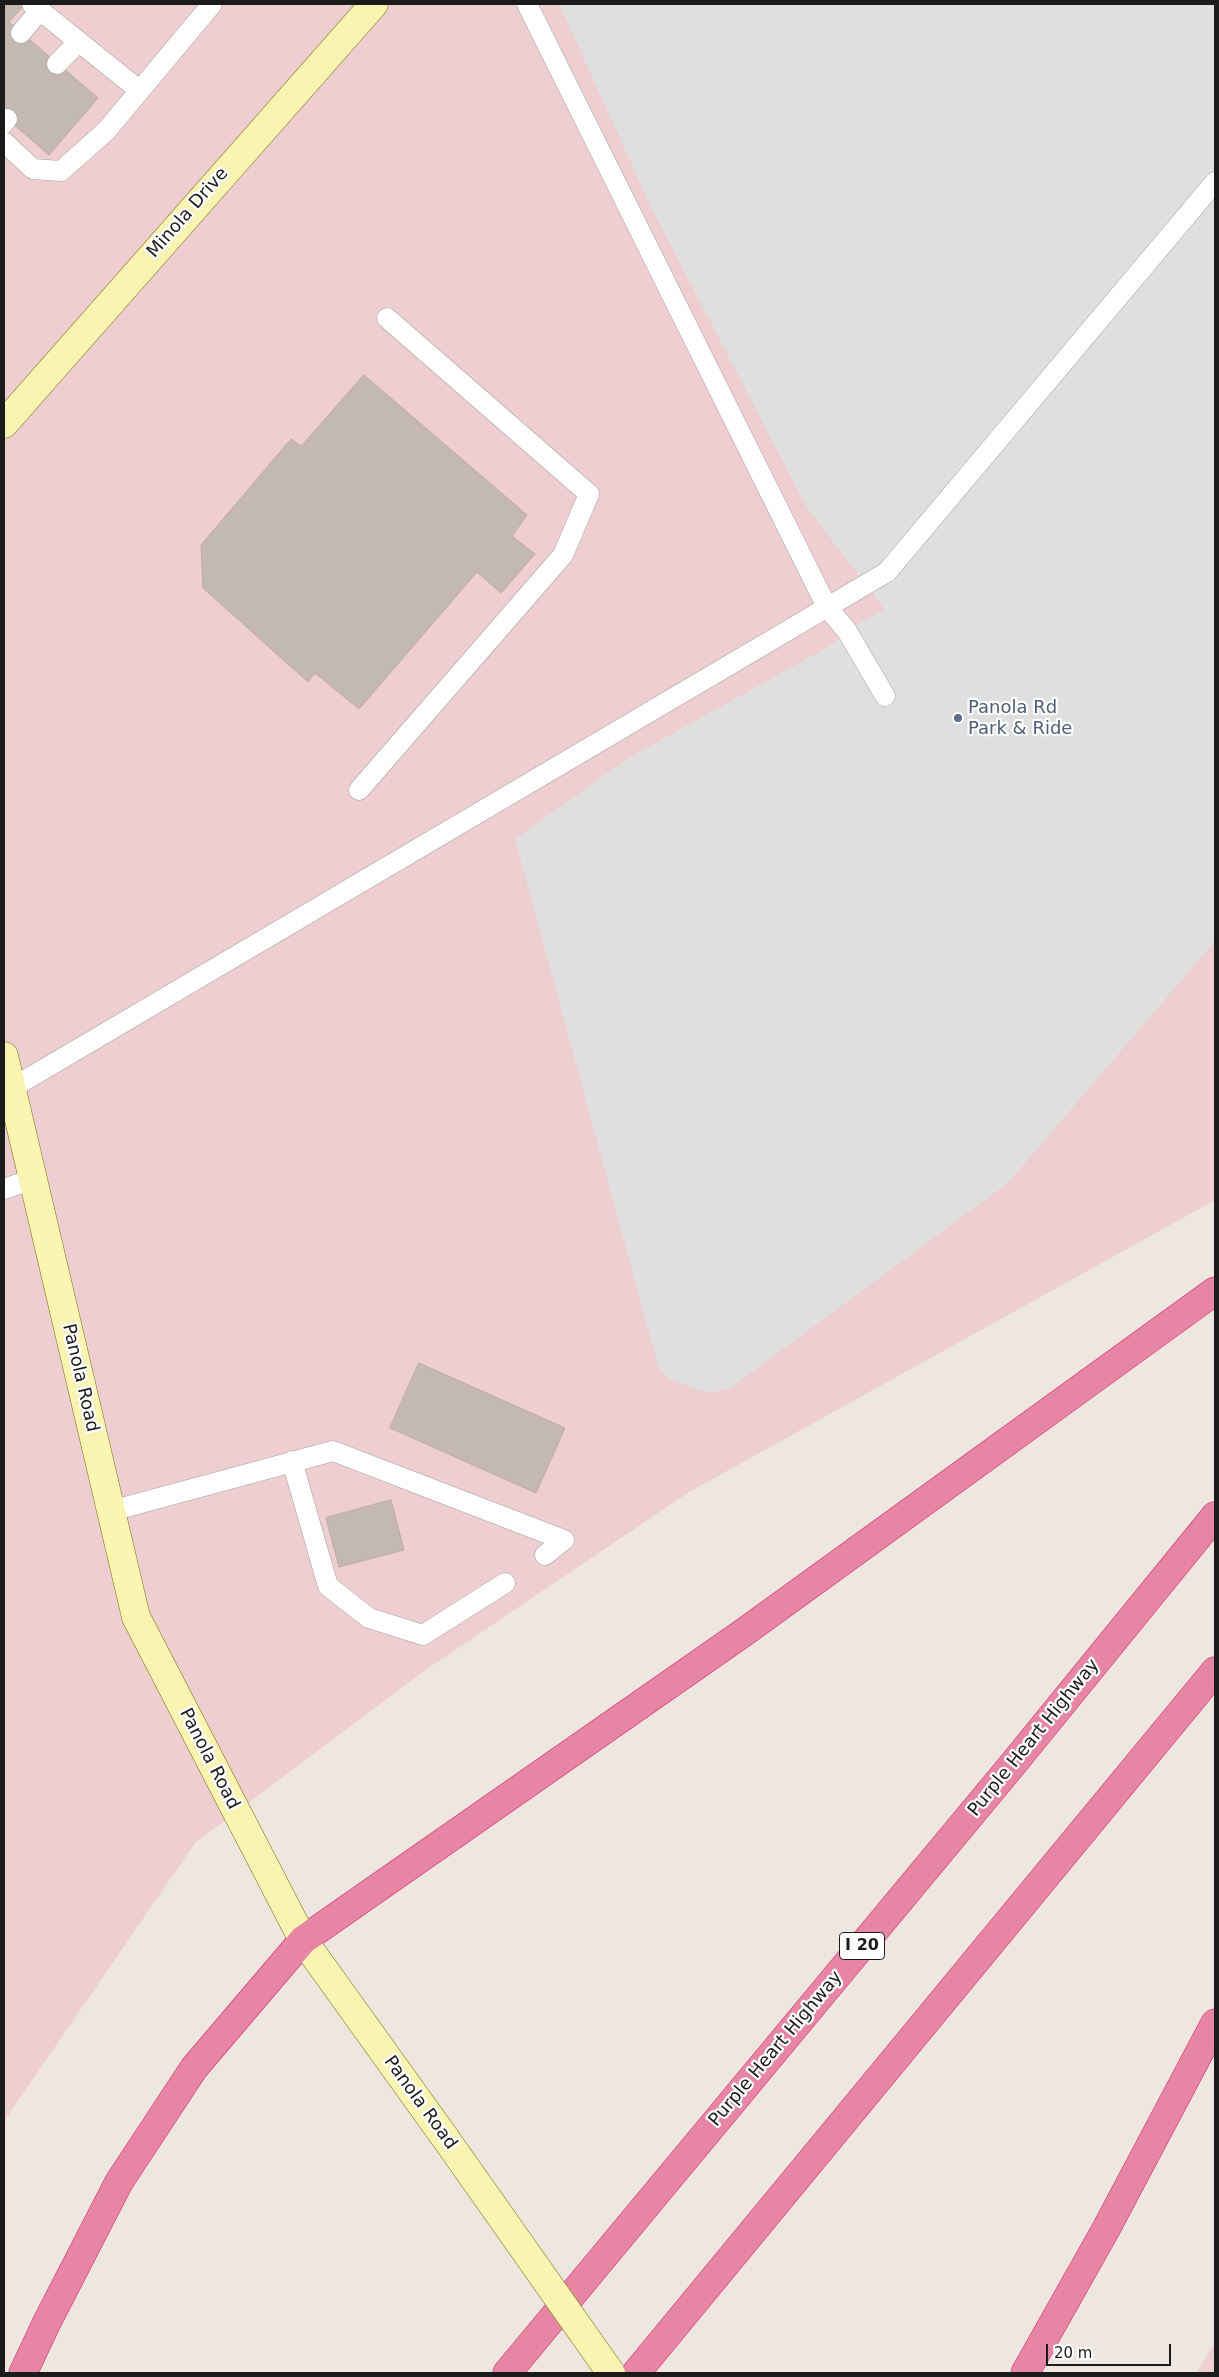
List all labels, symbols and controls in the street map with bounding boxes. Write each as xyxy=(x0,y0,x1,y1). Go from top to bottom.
street label: Minola Drive xyxy=(143,163,233,263)
place label: Panola Rd Park & Ride xyxy=(968,697,1072,740)
marker: Panola Rd Park & Ride xyxy=(952,712,964,724)
street label: Panola Road xyxy=(57,1322,103,1434)
street label: Purple Heart Highway xyxy=(964,1655,1104,1821)
street label: Panola Road xyxy=(174,1705,244,1813)
road number: I 20 xyxy=(840,1932,884,1960)
street label: Purple Heart Highway xyxy=(705,1967,847,2131)
street label: Panola Road xyxy=(379,2052,461,2154)
scale bar xyxy=(1049,2334,1174,2366)
text: 20 m xyxy=(1054,2344,1092,2362)

